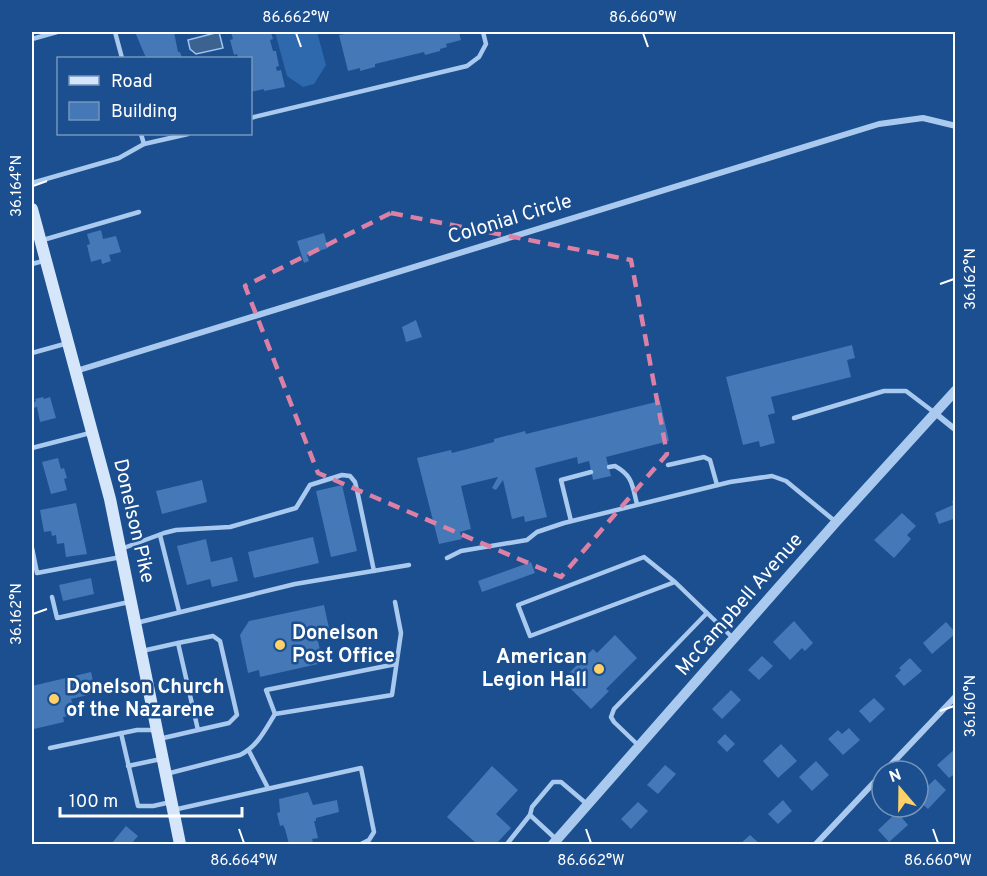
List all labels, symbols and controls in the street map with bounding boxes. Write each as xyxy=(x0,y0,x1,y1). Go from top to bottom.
text: 86.662°W xyxy=(262,9,330,28)
text: 86.660°W xyxy=(609,9,677,28)
legend xyxy=(57,57,252,135)
text: Road xyxy=(111,71,153,94)
text: Building xyxy=(111,101,177,124)
text: 36.164°N xyxy=(8,155,27,217)
street label: Colonial Circle xyxy=(445,189,575,251)
text: 36.162°N xyxy=(962,248,981,310)
street label: Donelson Pike xyxy=(106,456,160,586)
street label: McCampbell Avenue xyxy=(671,528,809,682)
text: 36.162°N xyxy=(8,583,27,645)
place label: Donelson Post Office xyxy=(292,621,395,670)
marker: Donelson Post Office xyxy=(273,638,287,652)
place label: American Legion Hall xyxy=(482,645,587,694)
marker: American Legion Hall xyxy=(592,662,606,676)
place label: Donelson Church of the Nazarene xyxy=(66,675,225,724)
text: 36.160°N xyxy=(962,675,981,737)
marker: Donelson Church of the Nazarene xyxy=(47,692,61,706)
north arrow xyxy=(870,759,930,819)
text: N xyxy=(887,765,904,788)
scale bar xyxy=(60,780,242,818)
text: 100 m xyxy=(69,791,118,814)
text: 86.664°W xyxy=(210,852,278,871)
text: 86.662°W xyxy=(557,852,625,871)
text: 86.660°W xyxy=(904,852,972,871)

